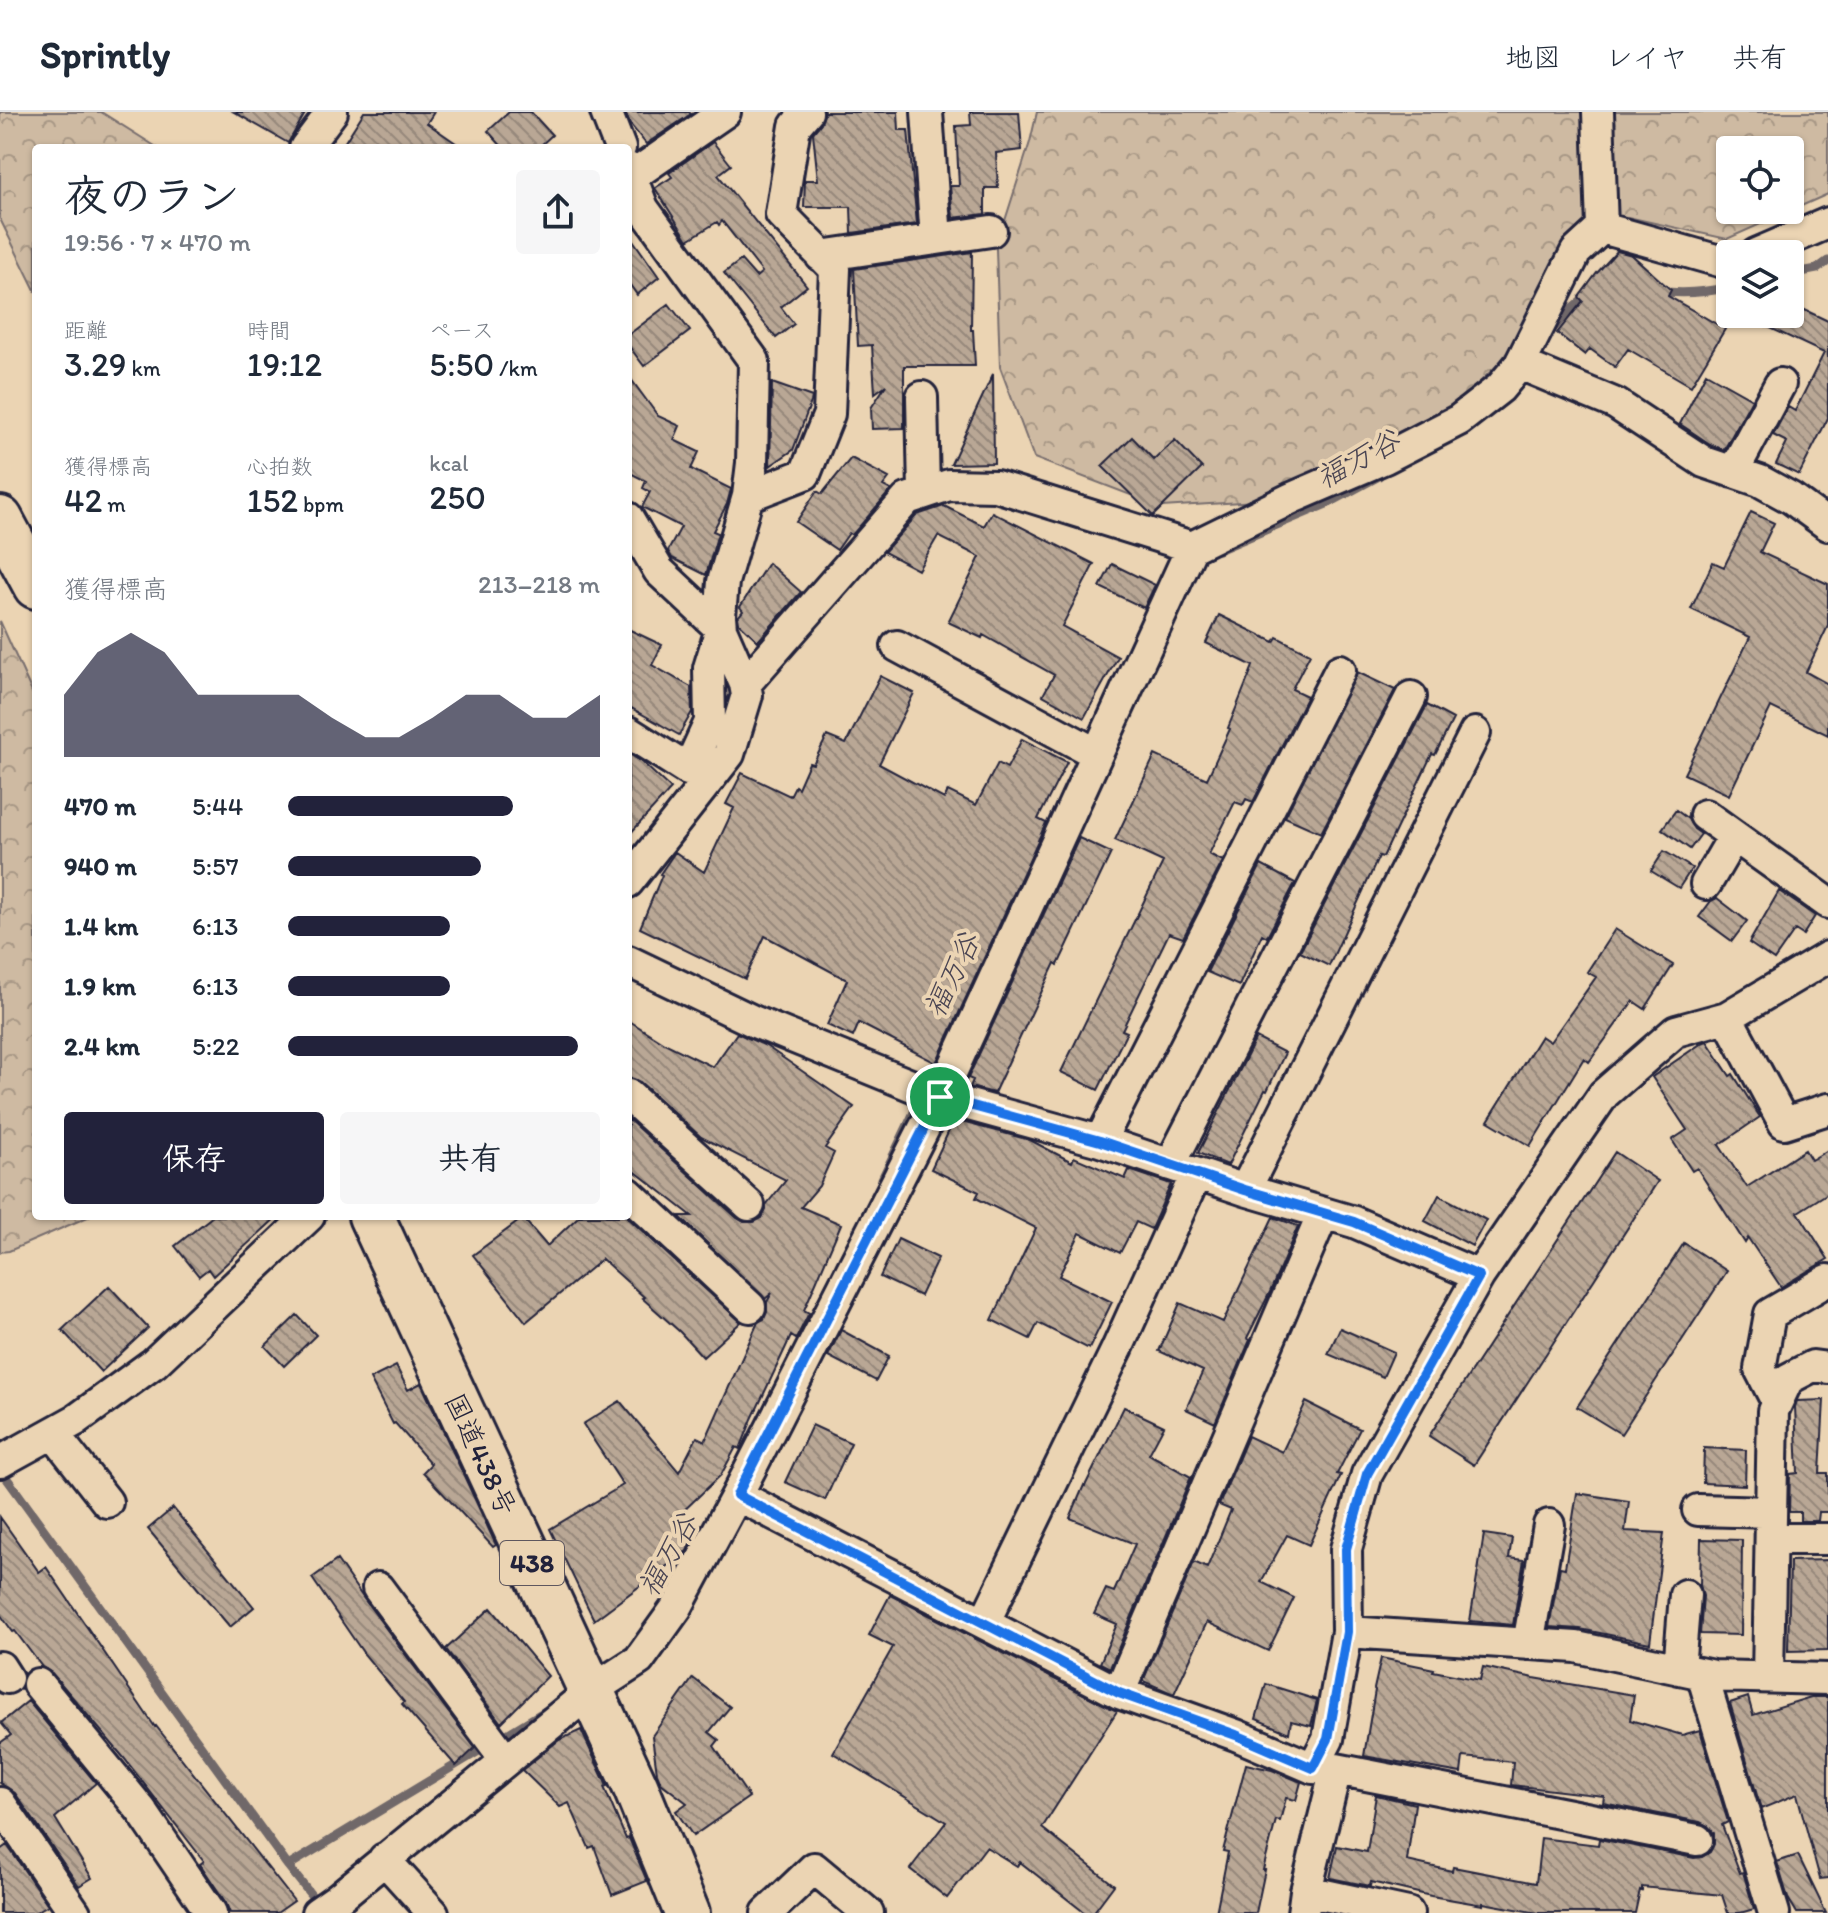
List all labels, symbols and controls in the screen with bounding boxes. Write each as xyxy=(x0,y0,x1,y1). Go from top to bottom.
text: Sprintly xyxy=(40,32,170,78)
text: 地図 xyxy=(1505,40,1561,74)
text: レイヤ xyxy=(1605,40,1688,74)
text: 共有 xyxy=(1732,40,1788,74)
map controls xyxy=(1716,136,1804,328)
button: locate xyxy=(1716,136,1804,224)
text: 夜のラン xyxy=(64,169,240,222)
button: share xyxy=(516,170,600,254)
text: 19:56 · 7 × 470 m xyxy=(64,226,251,258)
button: layers xyxy=(1716,240,1804,328)
text: 距離 xyxy=(64,317,108,344)
text: 時間 xyxy=(247,317,291,344)
text: ペース xyxy=(429,317,494,344)
text: 3.29 xyxy=(64,344,127,385)
text: 19:12 xyxy=(247,344,322,385)
text: 5:50 xyxy=(429,344,494,385)
text: km xyxy=(127,355,161,382)
text: /km xyxy=(494,355,538,382)
water label: 福万谷 xyxy=(1309,421,1407,496)
text: kcal xyxy=(429,450,468,477)
text: 獲得標高 xyxy=(64,453,152,480)
text: 心拍数 xyxy=(247,453,313,480)
text: 250 xyxy=(429,477,486,518)
text: 42 xyxy=(64,480,102,521)
text: 152 xyxy=(247,480,298,521)
text: m xyxy=(102,491,126,518)
text: bpm xyxy=(298,491,344,518)
text: 213–218 m xyxy=(478,568,600,600)
text: 獲得標高 xyxy=(64,573,168,605)
text: 470 m xyxy=(64,790,136,822)
text: 5:44 xyxy=(192,790,243,822)
text: 940 m xyxy=(64,850,137,882)
text: 5:57 xyxy=(192,850,239,882)
text: 1.4 km xyxy=(64,910,138,942)
text: 6:13 xyxy=(192,910,238,942)
water label: 福万谷 xyxy=(915,925,988,1023)
text: 1.9 km xyxy=(64,970,136,1002)
text: 6:13 xyxy=(192,970,238,1002)
text: 2.4 km xyxy=(64,1030,140,1062)
text: 5:22 xyxy=(192,1030,239,1062)
pin xyxy=(906,1063,974,1131)
icon: arrive xyxy=(918,1075,962,1119)
button: 保存 xyxy=(64,1112,324,1204)
button: 共有 xyxy=(340,1112,600,1204)
street label: 国道438号 xyxy=(438,1387,524,1521)
water label: 福万谷 xyxy=(629,1506,707,1603)
road number: 438 xyxy=(500,1541,564,1585)

